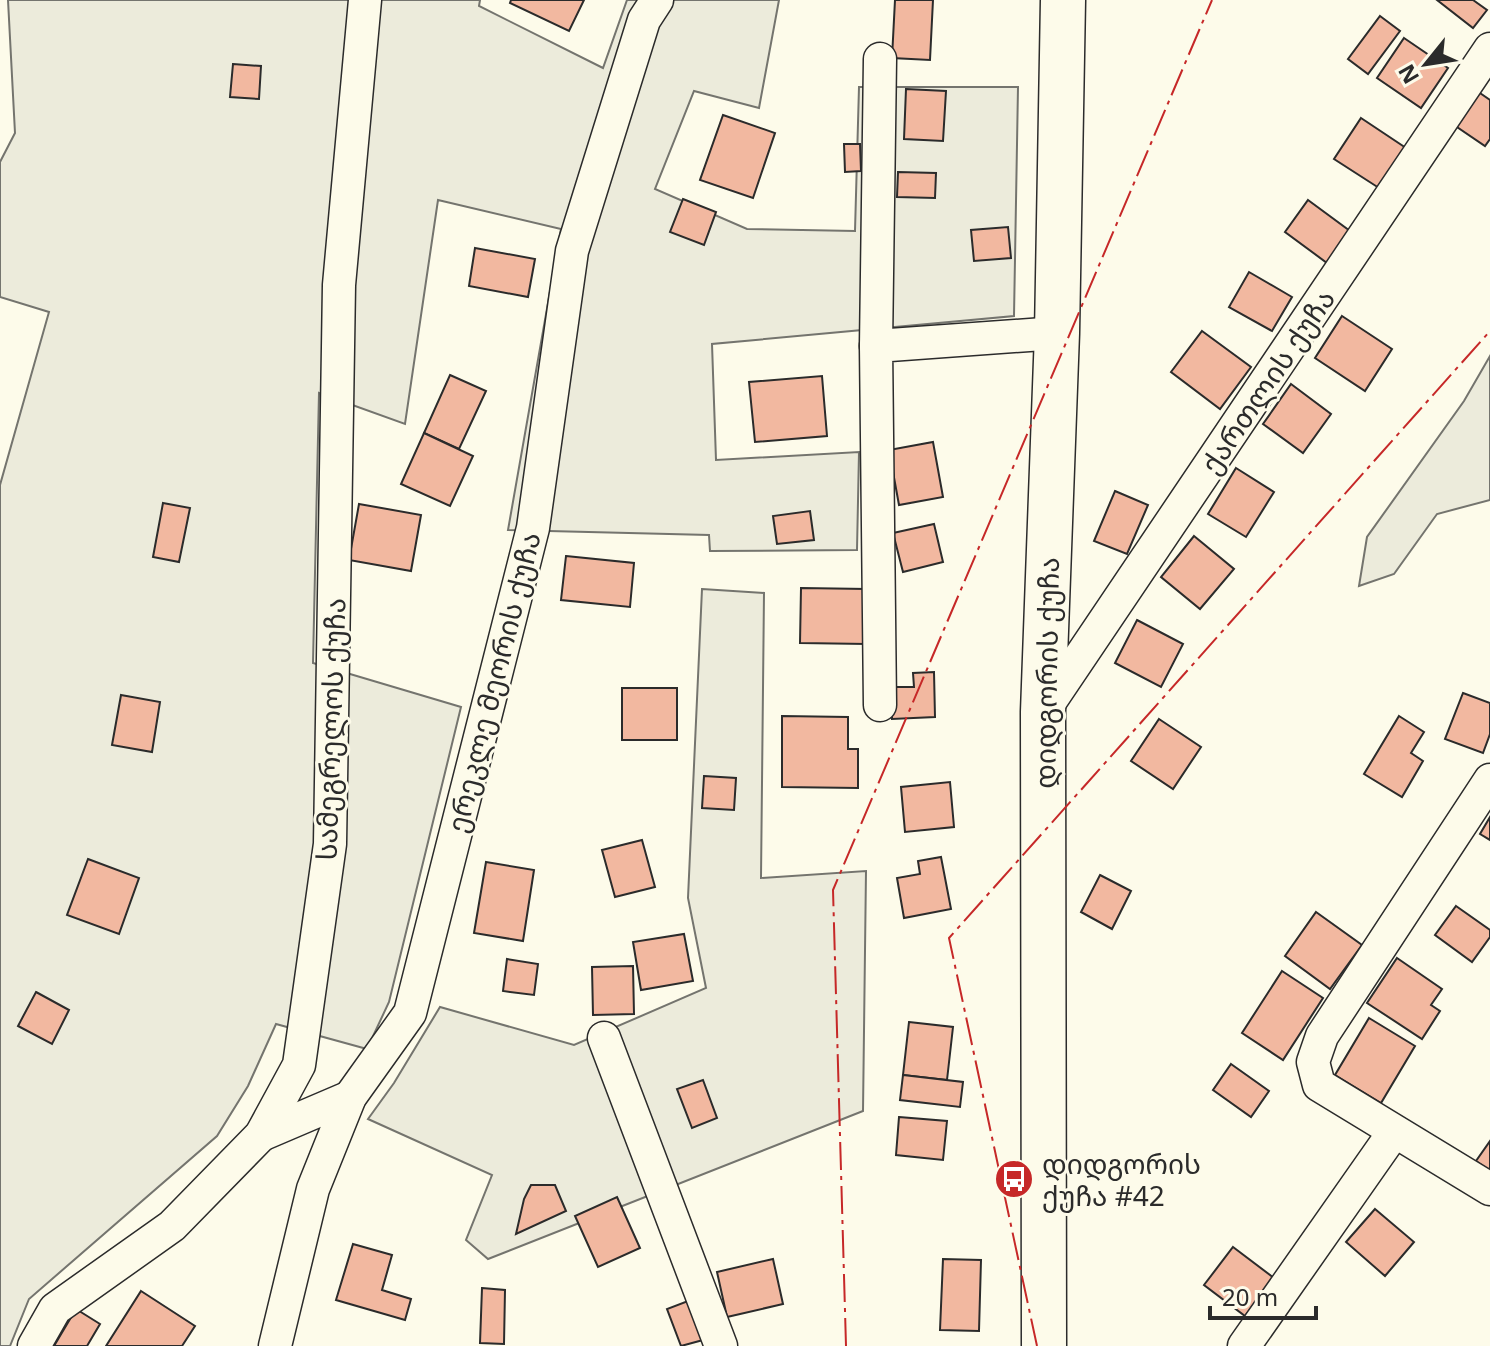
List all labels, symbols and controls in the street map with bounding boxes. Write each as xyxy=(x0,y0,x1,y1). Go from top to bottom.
north arrow xyxy=(1386,24,1466,104)
text: N xyxy=(1390,59,1425,90)
street label: ქართლის ქუჩა xyxy=(1191,281,1343,481)
street label: ერეკლე მეორის ქუჩა xyxy=(437,528,549,836)
street label: დიდგორის ქუჩა xyxy=(1025,557,1067,789)
street label: სამეგრელოს ქუჩა xyxy=(306,597,354,861)
place label: დიდგორის ქუჩა #42 xyxy=(1042,1144,1201,1214)
bus stop icon: დიდგორის ქუჩა #42 xyxy=(993,1158,1035,1200)
scale bar xyxy=(1210,1270,1316,1320)
text: 20 m xyxy=(1222,1280,1278,1313)

